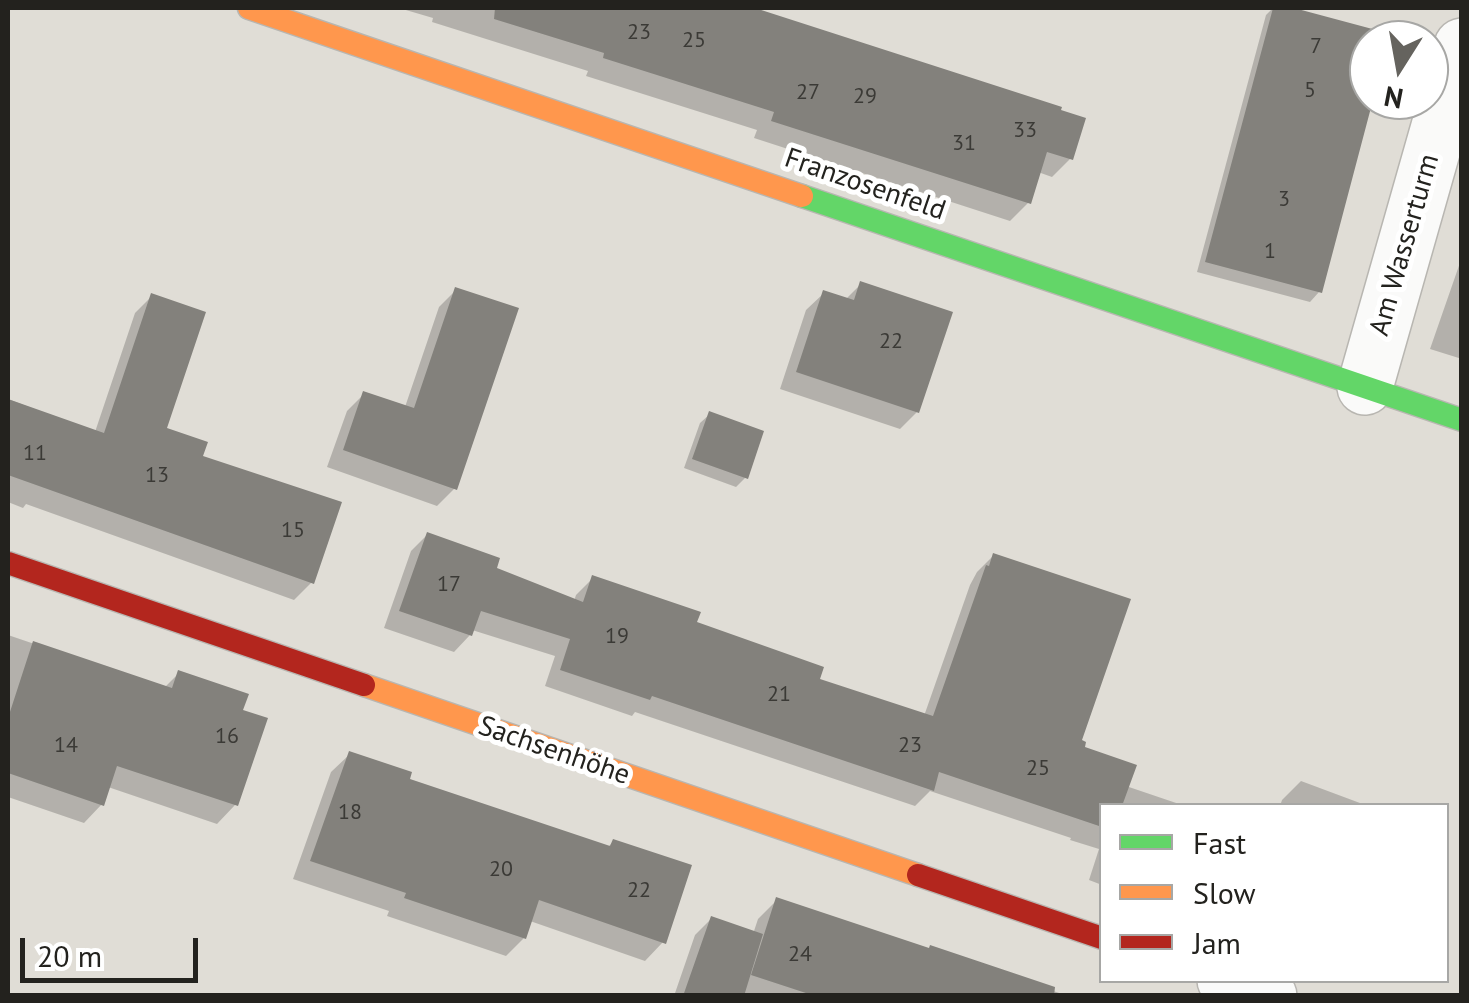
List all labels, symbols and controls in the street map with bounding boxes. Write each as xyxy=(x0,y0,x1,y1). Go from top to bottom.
house number: 23 xyxy=(627,20,651,46)
north arrow xyxy=(1349,20,1449,120)
house number: 25 xyxy=(682,28,706,54)
house number: 7 xyxy=(1310,34,1322,60)
house number: 5 xyxy=(1304,78,1316,104)
text: N xyxy=(1381,78,1406,118)
house number: 27 xyxy=(796,80,820,106)
house number: 29 xyxy=(853,84,877,110)
house number: 33 xyxy=(1013,118,1037,144)
house number: 31 xyxy=(952,131,976,157)
street label: Franzosenfeld xyxy=(780,142,950,228)
street label: Am Wasserturm xyxy=(1363,150,1447,340)
house number: 3 xyxy=(1278,187,1290,213)
house number: 1 xyxy=(1264,239,1276,265)
house number: 22 xyxy=(879,329,903,355)
house number: 11 xyxy=(23,441,47,467)
house number: 13 xyxy=(145,463,169,489)
house number: 15 xyxy=(281,518,305,544)
house number: 17 xyxy=(437,572,461,598)
house number: 19 xyxy=(605,624,629,650)
house number: 21 xyxy=(767,682,791,708)
street label: Sachsenhöhe xyxy=(474,709,634,793)
house number: 16 xyxy=(215,724,239,750)
house number: 14 xyxy=(54,733,78,759)
house number: 23 xyxy=(898,733,922,759)
house number: 25 xyxy=(1026,756,1050,782)
house number: 18 xyxy=(338,800,362,826)
legend xyxy=(1099,803,1449,983)
text: Fast xyxy=(1193,823,1246,862)
house number: 20 xyxy=(489,857,513,883)
text: Slow xyxy=(1193,873,1256,912)
house number: 22 xyxy=(627,878,651,904)
scale bar xyxy=(25,918,202,980)
text: Jam xyxy=(1193,923,1241,962)
text: 20 m xyxy=(37,936,102,975)
house number: 24 xyxy=(788,942,812,968)

